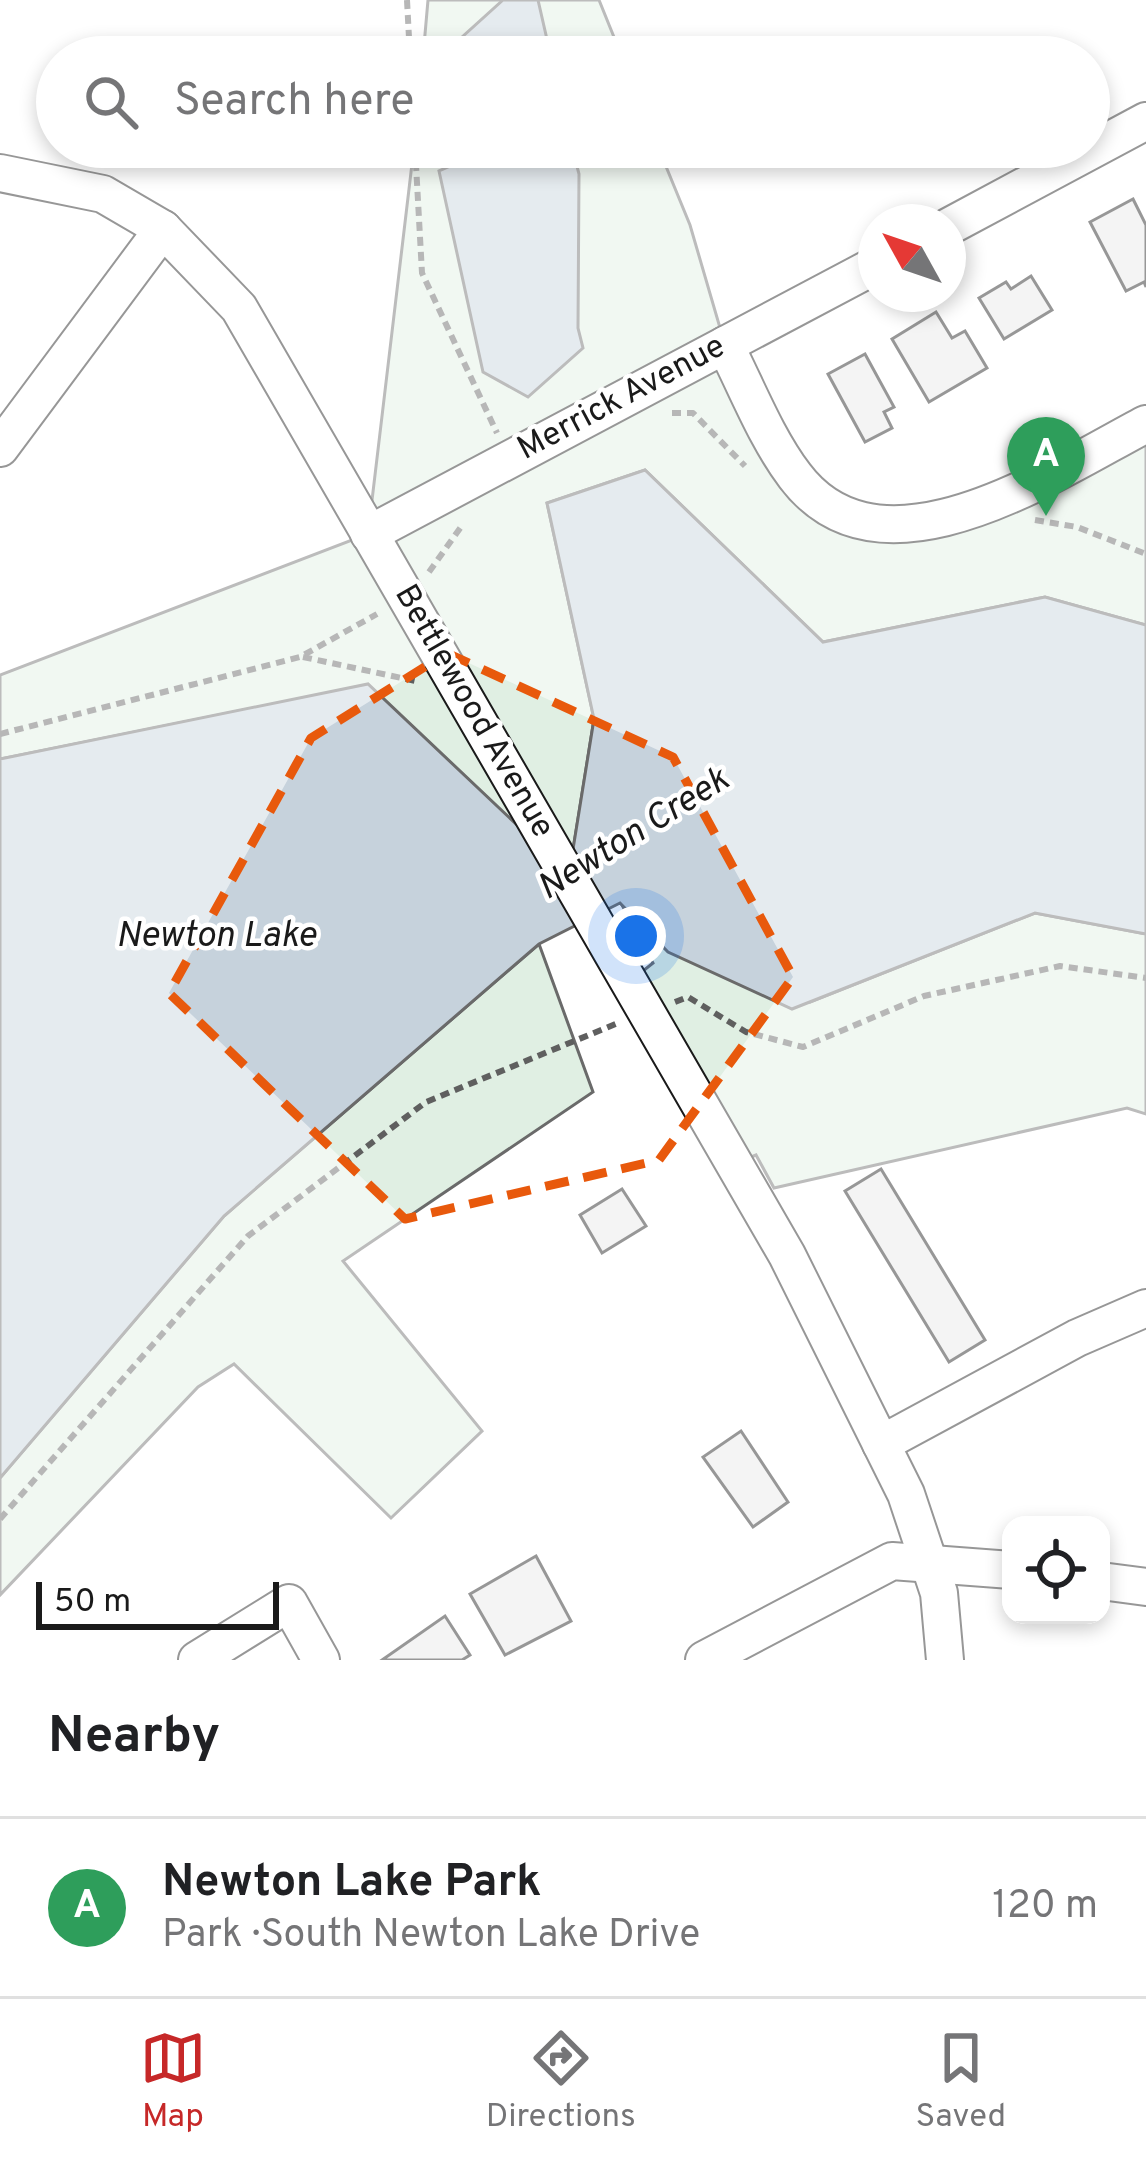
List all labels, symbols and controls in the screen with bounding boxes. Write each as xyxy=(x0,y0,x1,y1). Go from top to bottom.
search box xyxy=(36,36,1110,168)
icon: search xyxy=(78,69,144,135)
text: Search here xyxy=(174,74,414,131)
north arrow xyxy=(858,204,966,312)
street label: Merrick Avenue xyxy=(511,327,733,471)
pin: A xyxy=(1007,417,1085,516)
street label: Bettlewood Avenue xyxy=(383,578,563,846)
water label: Newton Creek xyxy=(530,758,739,912)
your location xyxy=(606,906,666,966)
water label: Newton Lake xyxy=(116,914,316,960)
map controls xyxy=(1002,1516,1110,1624)
button: locate xyxy=(1002,1516,1110,1624)
scale bar xyxy=(36,1576,279,1629)
text: 50 m xyxy=(54,1582,131,1624)
text: Nearby xyxy=(48,1706,220,1771)
text: Newton Lake Park xyxy=(162,1855,541,1912)
text: A xyxy=(73,1883,101,1932)
text: 120 m xyxy=(992,1883,1098,1932)
text: Park · South Newton Lake Drive xyxy=(162,1912,700,1961)
tab: Map xyxy=(140,2025,206,2139)
tab: Directions xyxy=(486,2025,636,2139)
tab: Saved xyxy=(915,2025,1006,2139)

